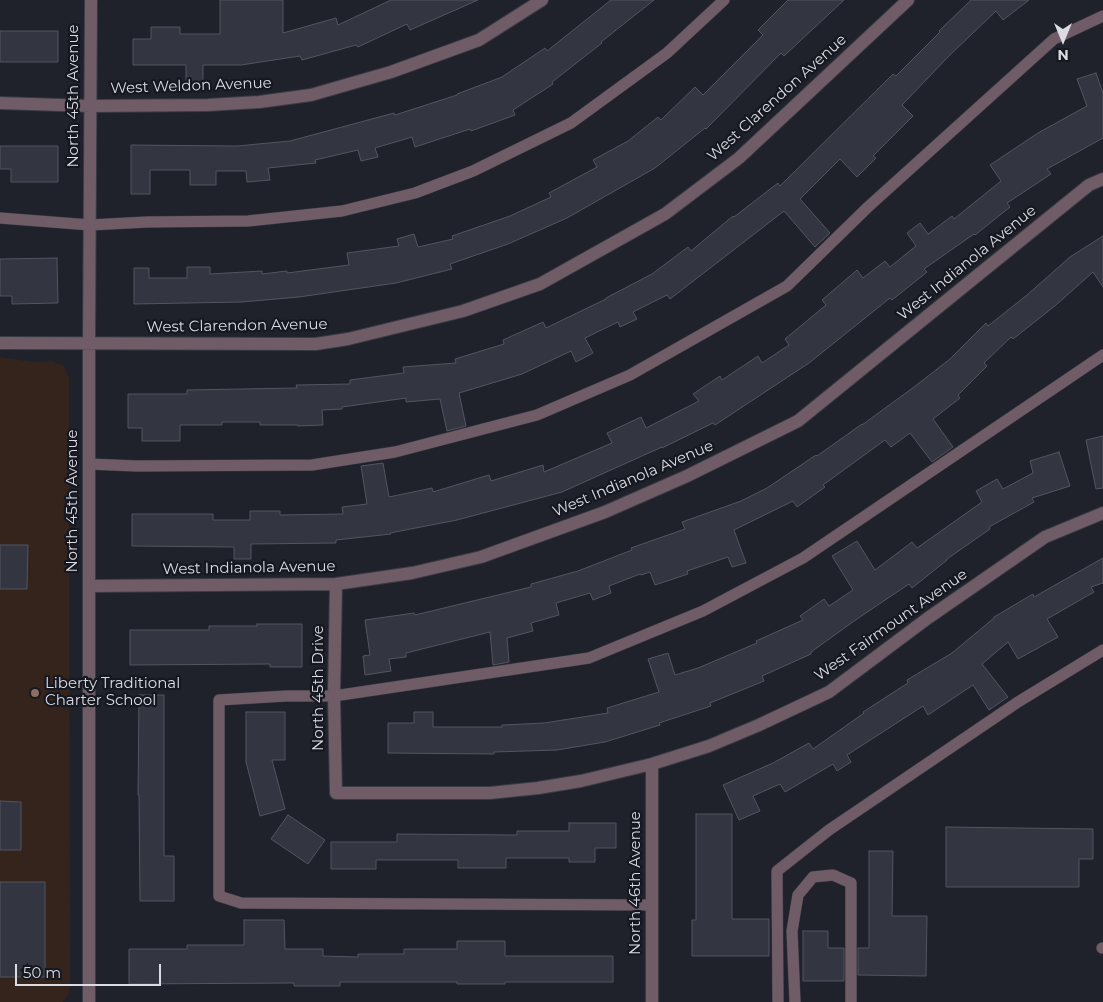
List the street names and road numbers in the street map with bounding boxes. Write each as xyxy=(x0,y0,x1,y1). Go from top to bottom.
street label: North 45th Avenue xyxy=(65,24,83,168)
street label: West Clarendon Avenue xyxy=(704,31,850,165)
street label: West Weldon Avenue xyxy=(110,74,272,98)
street label: West Indianola Avenue xyxy=(894,202,1040,324)
street label: West Clarendon Avenue xyxy=(146,315,328,337)
street label: North 45th Avenue xyxy=(64,429,82,573)
street label: West Indianola Avenue xyxy=(550,437,716,521)
street label: West Indianola Avenue xyxy=(162,557,336,579)
street label: West Fairmount Avenue xyxy=(811,565,971,685)
street label: North 45th Drive xyxy=(310,625,328,751)
street label: North 46th Avenue xyxy=(627,811,645,955)

